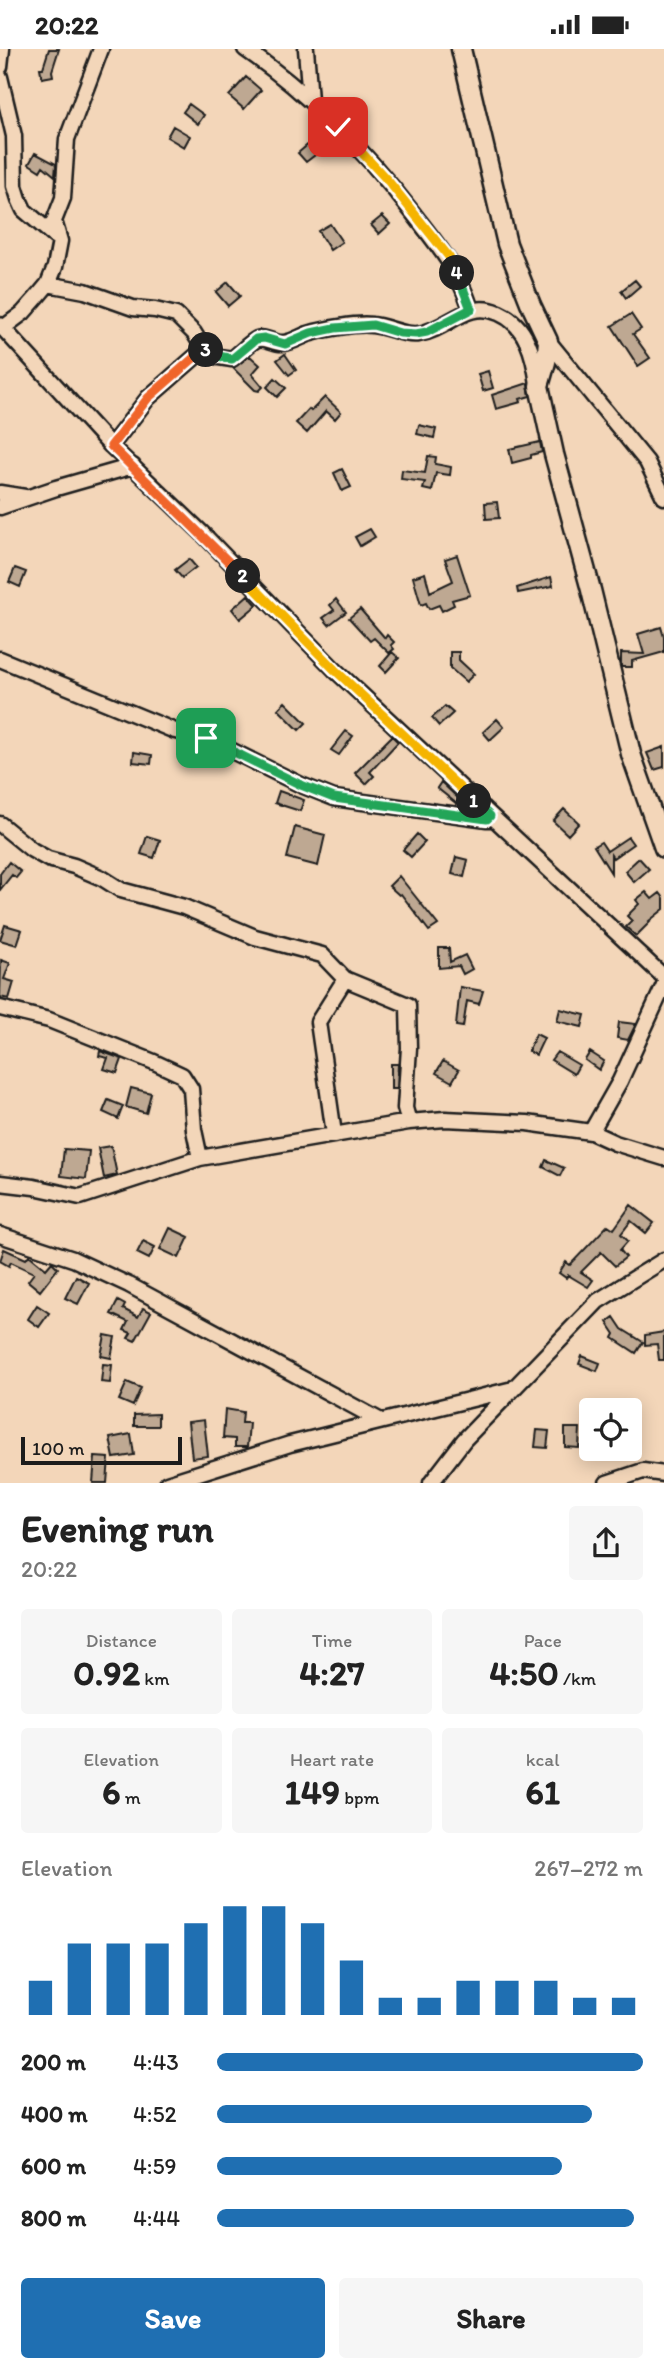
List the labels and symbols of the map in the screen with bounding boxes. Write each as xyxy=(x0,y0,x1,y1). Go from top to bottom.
pin xyxy=(308,97,368,157)
pin: 4 xyxy=(440,255,475,291)
pin: 3 xyxy=(188,333,224,367)
pin: 2 xyxy=(226,559,260,593)
pin xyxy=(176,708,236,768)
pin: 1 xyxy=(456,783,491,819)
scale bar xyxy=(21,1434,182,1466)

